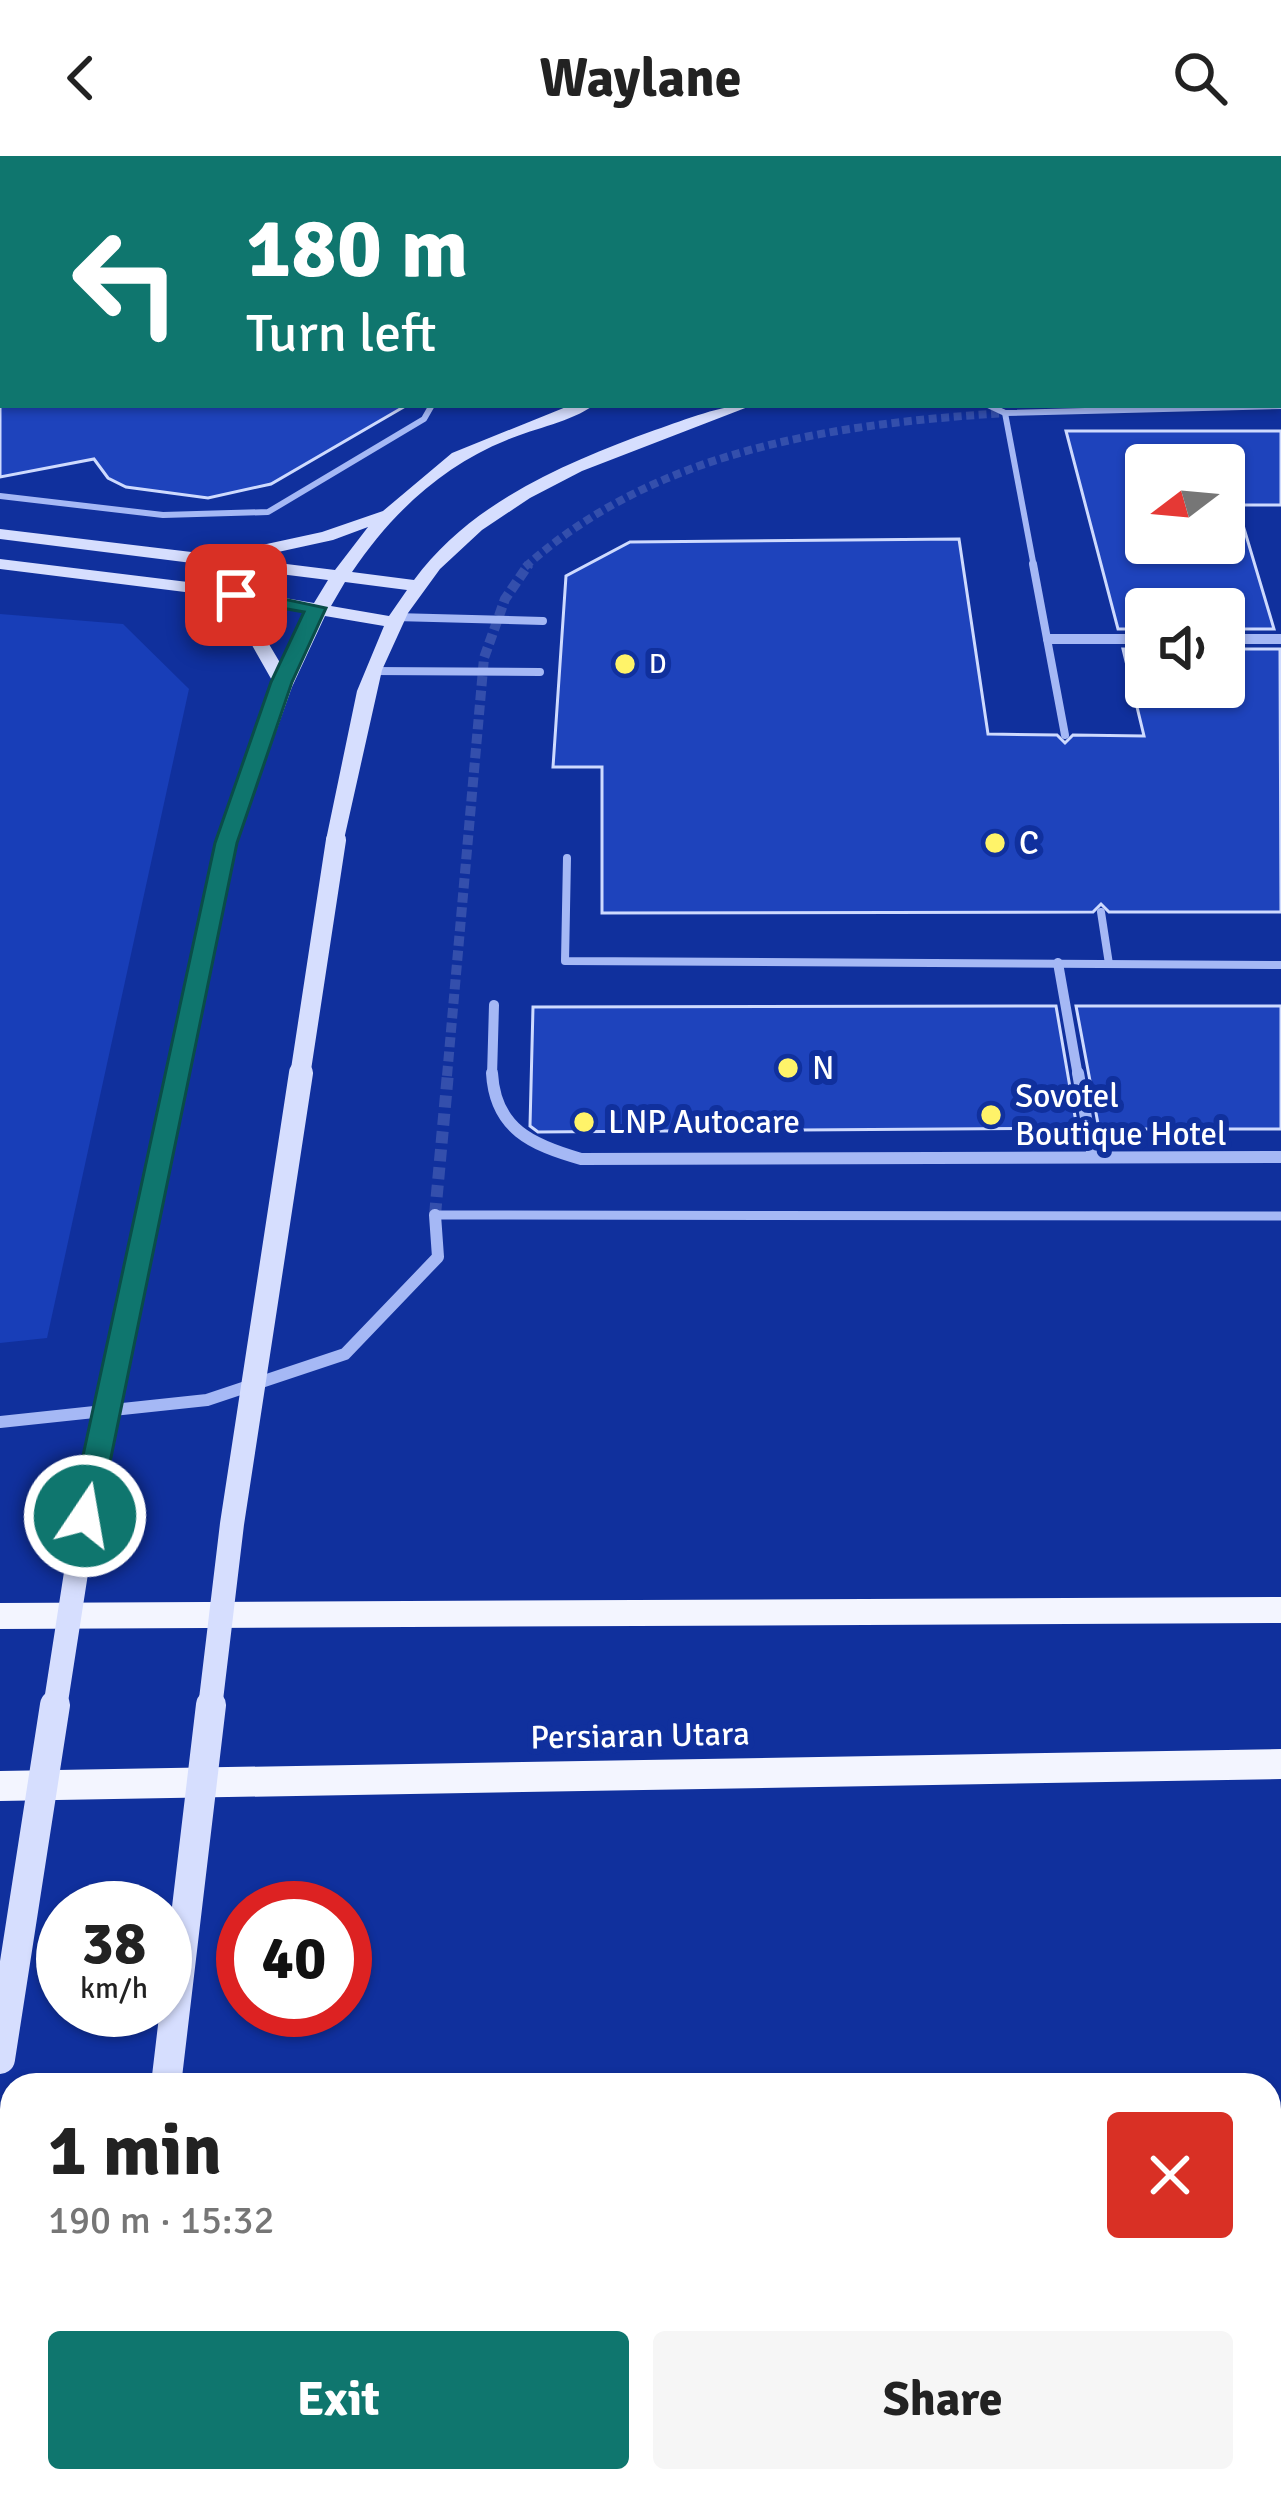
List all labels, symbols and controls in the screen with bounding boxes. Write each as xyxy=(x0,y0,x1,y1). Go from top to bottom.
icon: back xyxy=(48,45,114,111)
text: Waylane xyxy=(539,45,742,112)
icon: search xyxy=(1167,45,1233,111)
text: 180 m xyxy=(246,197,468,301)
icon: left xyxy=(48,204,204,360)
text: Turn left xyxy=(246,300,436,367)
north arrow xyxy=(1125,444,1245,564)
map controls xyxy=(1125,444,1245,708)
pin xyxy=(185,544,287,646)
icon: arrive xyxy=(203,562,269,628)
button: sound xyxy=(1125,588,1245,708)
place label: D xyxy=(649,648,667,681)
marker: D xyxy=(612,651,638,677)
place label: C xyxy=(1019,823,1039,864)
marker: C xyxy=(982,830,1008,856)
place label: N xyxy=(812,1048,834,1089)
marker: N xyxy=(775,1055,801,1081)
place label: Sovotel Boutique Hotel xyxy=(1015,1076,1227,1155)
place label: LNP Autocare xyxy=(608,1102,800,1143)
marker: Sovotel Boutique Hotel xyxy=(978,1102,1004,1128)
marker: LNP Autocare xyxy=(571,1109,597,1135)
position arrow xyxy=(22,1453,148,1579)
street label: Persiaran Utara xyxy=(530,1714,750,1758)
speed limit sign: 40 xyxy=(216,1881,372,2037)
text: 38 xyxy=(82,1907,146,1981)
text: km/h xyxy=(80,1970,148,2007)
text: 1 min xyxy=(48,2106,222,2195)
button: close xyxy=(1107,2112,1233,2238)
text: 190 m · 15:32 xyxy=(48,2196,275,2244)
button: Exit xyxy=(48,2331,629,2469)
button: Share xyxy=(653,2331,1233,2469)

